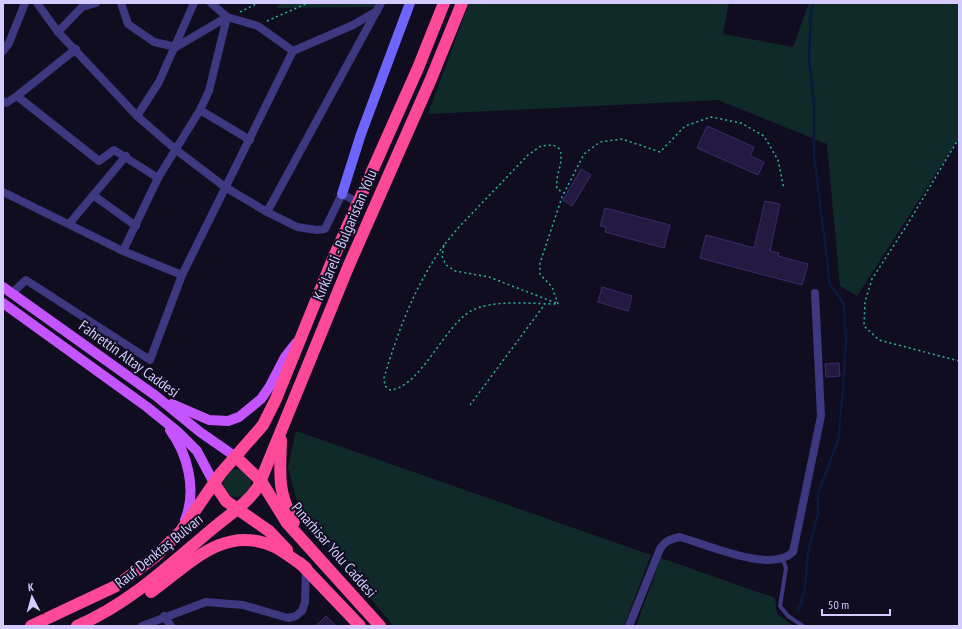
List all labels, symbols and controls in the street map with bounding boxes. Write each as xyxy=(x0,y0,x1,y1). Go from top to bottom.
street label: Kırklareli - Bulgaristan Yolu xyxy=(308,166,381,303)
street label: Fahrettin Altay Caddesi xyxy=(75,316,183,401)
street label: Pınarhisar Yolu Caddesi xyxy=(288,498,381,601)
street label: Rauf Denktaş Bulvarı xyxy=(111,509,207,592)
north arrow xyxy=(12,577,52,617)
text: K xyxy=(27,580,35,594)
scale bar xyxy=(822,591,890,617)
text: 50 m xyxy=(828,597,849,612)

